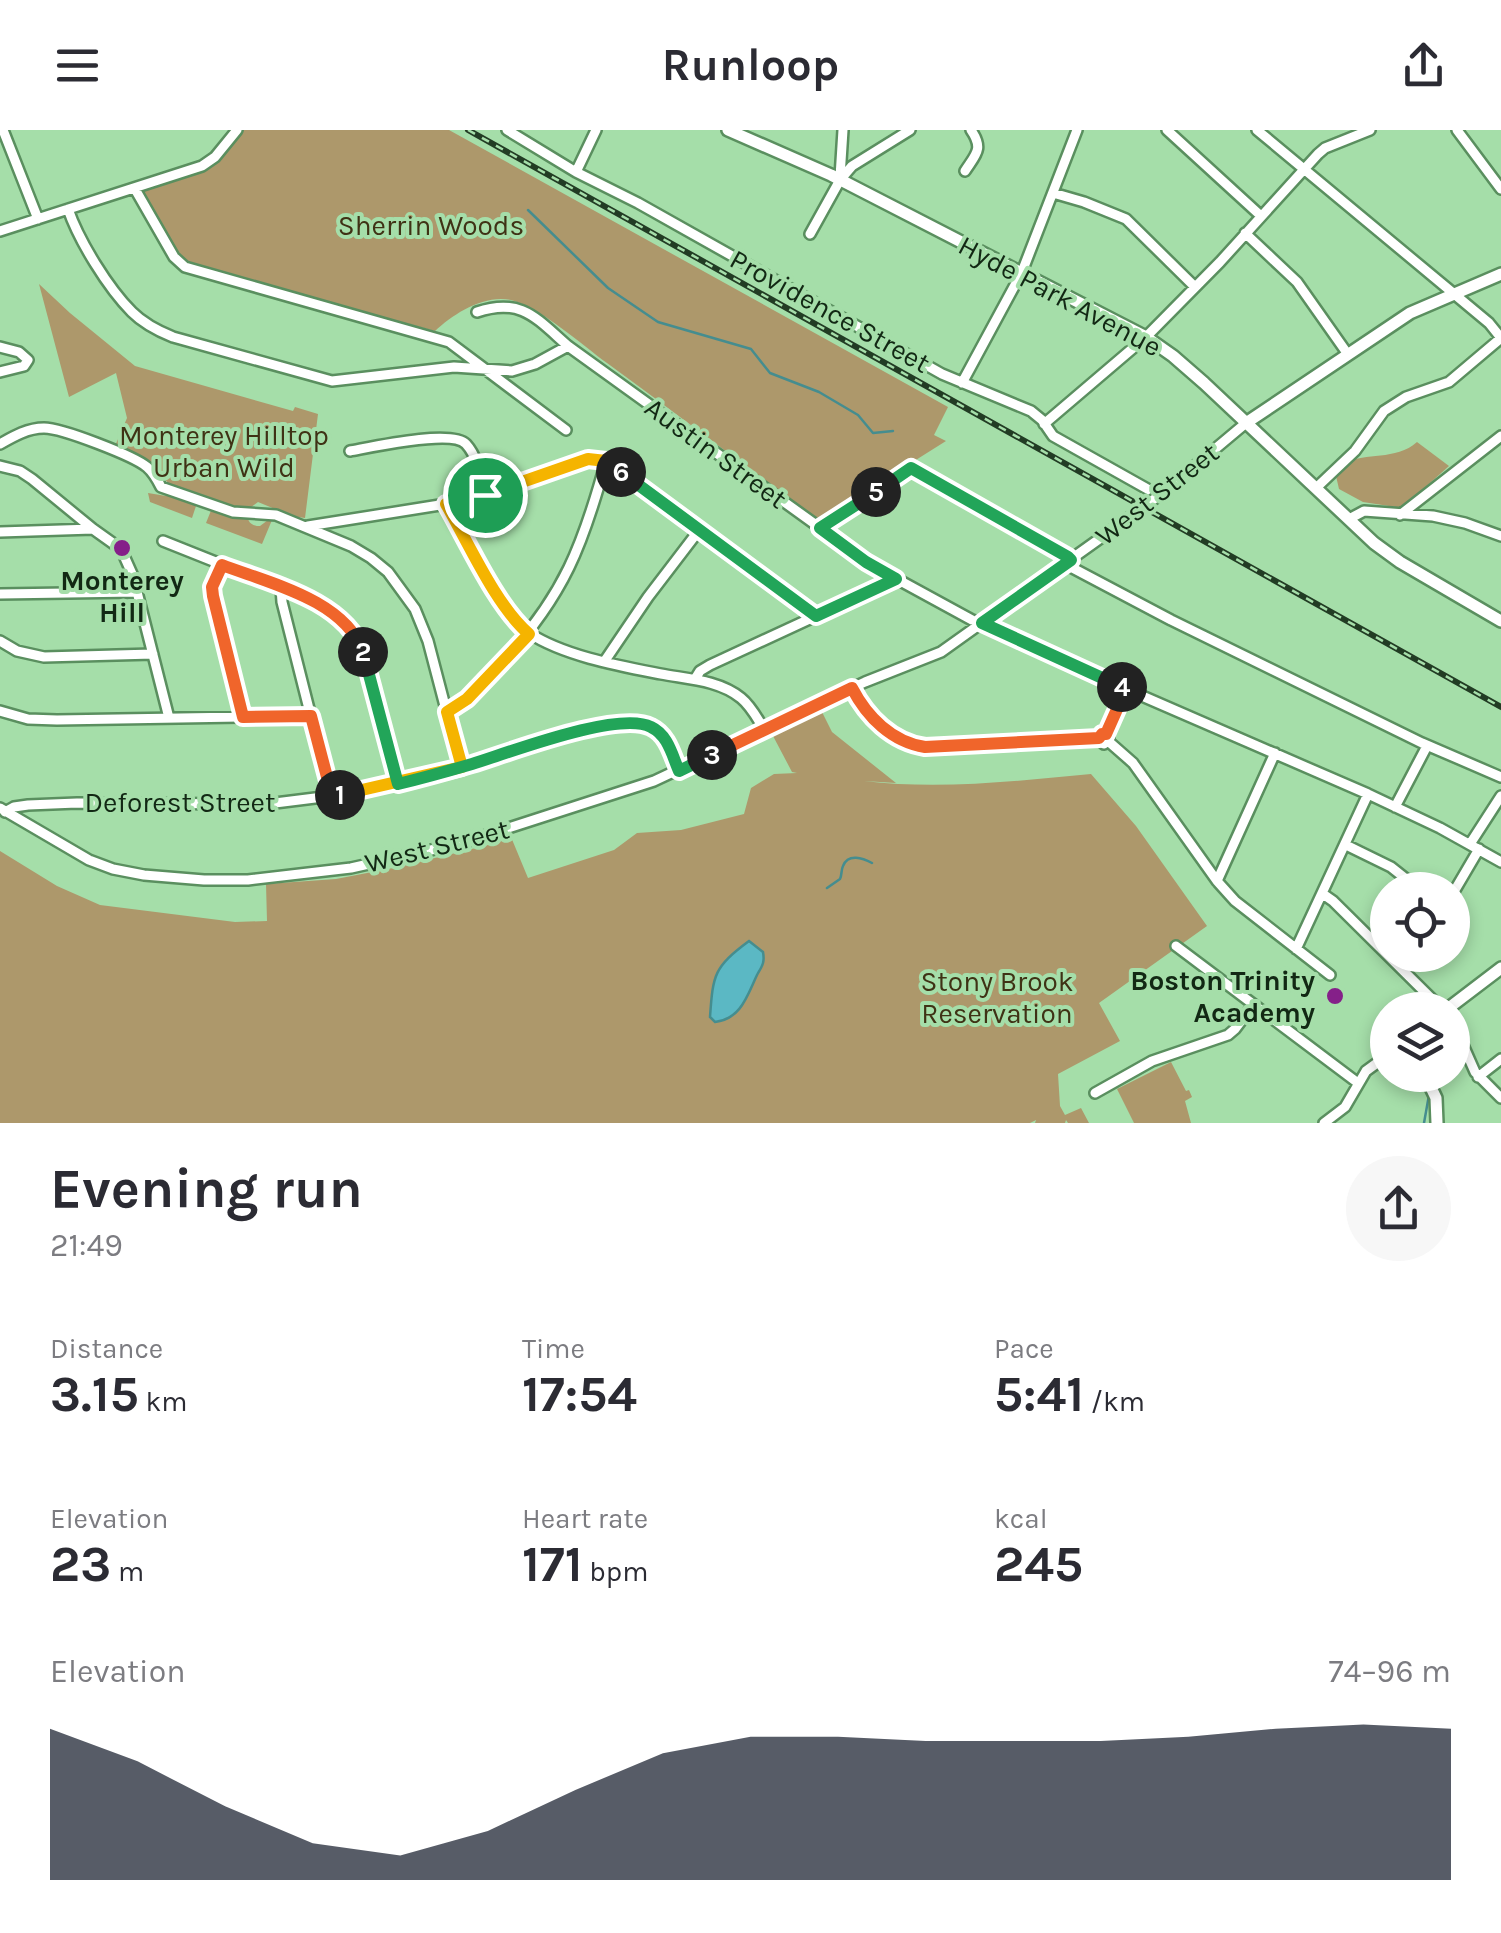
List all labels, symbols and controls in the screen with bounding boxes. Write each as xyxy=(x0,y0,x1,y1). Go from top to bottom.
icon: menu xyxy=(50,38,105,93)
icon: share xyxy=(1396,38,1451,93)
text: Runloop xyxy=(662,39,839,91)
park label: Sherrin Woods xyxy=(338,209,524,242)
street label: Hyde Park Avenue xyxy=(953,229,1167,363)
street label: Providence Street xyxy=(724,242,936,380)
street label: Austin Street xyxy=(639,391,793,515)
park label: Monterey Hilltop Urban Wild xyxy=(119,419,329,484)
street label: West Street xyxy=(1089,436,1225,552)
pin: 6 xyxy=(596,447,646,497)
pin xyxy=(443,453,528,538)
text: 6 xyxy=(613,455,630,488)
pin: 5 xyxy=(851,467,901,517)
icon: arrive xyxy=(458,468,513,523)
text: 5 xyxy=(868,475,884,508)
marker: Monterey Hill xyxy=(111,537,133,559)
place label: Monterey Hill xyxy=(60,564,184,629)
pin: 2 xyxy=(338,627,388,677)
text: 2 xyxy=(355,635,371,668)
pin: 4 xyxy=(1097,662,1147,712)
text: 4 xyxy=(1114,670,1130,703)
pin: 3 xyxy=(687,730,737,780)
text: 3 xyxy=(703,738,721,771)
pin: 1 xyxy=(315,770,365,820)
text: 1 xyxy=(335,778,345,811)
street label: Deforest Street xyxy=(84,786,276,819)
street label: West Street xyxy=(362,812,512,880)
map controls xyxy=(1370,872,1470,1092)
button: locate xyxy=(1370,872,1470,972)
place label: Boston Trinity Academy xyxy=(1130,964,1315,1029)
park label: Stony Brook Reservation xyxy=(920,965,1074,1030)
marker: Boston Trinity Academy xyxy=(1324,985,1346,1007)
button: layers xyxy=(1370,992,1470,1092)
button: share xyxy=(1346,1156,1451,1261)
text: Evening run xyxy=(50,1157,363,1221)
text: 21:49 xyxy=(50,1227,123,1264)
text: Distance xyxy=(50,1332,163,1365)
text: Time xyxy=(522,1332,585,1365)
text: Pace xyxy=(994,1332,1054,1365)
text: 3.15 xyxy=(50,1365,139,1424)
text: 17:54 xyxy=(522,1365,637,1424)
text: 5:41 xyxy=(994,1365,1084,1424)
text: km xyxy=(139,1385,187,1418)
text: /km xyxy=(1084,1385,1145,1418)
text: Elevation xyxy=(50,1502,169,1535)
text: Heart rate xyxy=(522,1502,648,1535)
text: kcal xyxy=(994,1502,1047,1535)
text: 23 xyxy=(50,1535,111,1594)
text: 171 xyxy=(522,1535,583,1594)
text: 245 xyxy=(994,1535,1083,1594)
text: m xyxy=(111,1555,144,1588)
text: bpm xyxy=(583,1555,648,1588)
text: Elevation xyxy=(50,1653,185,1690)
text: 74–96 m xyxy=(1329,1653,1451,1690)

